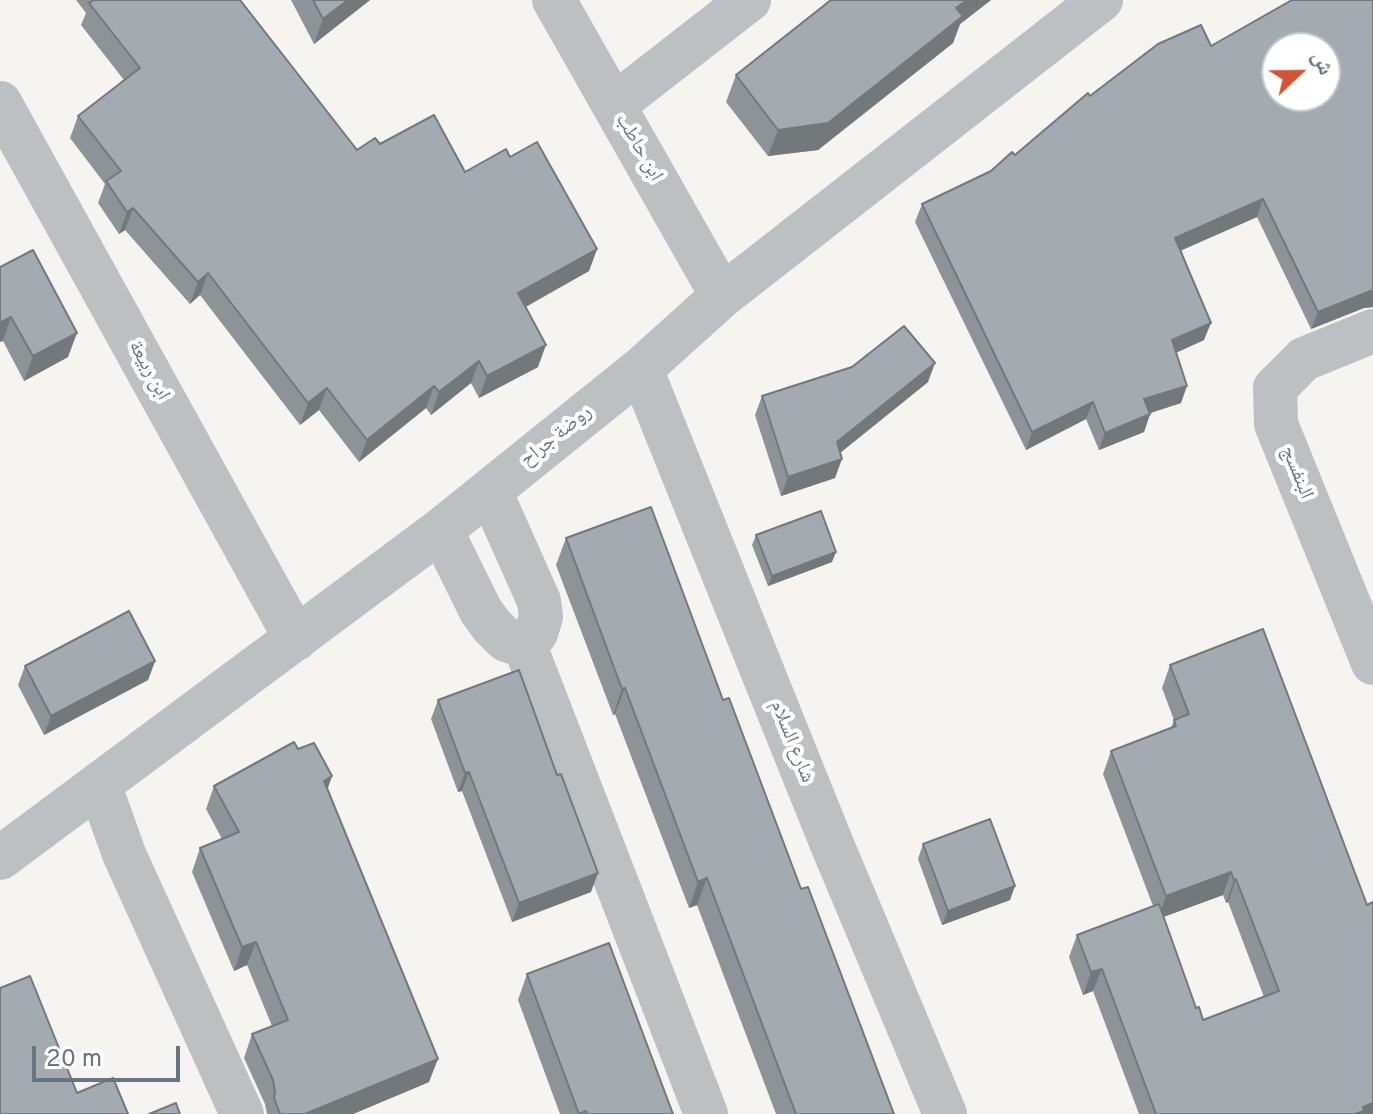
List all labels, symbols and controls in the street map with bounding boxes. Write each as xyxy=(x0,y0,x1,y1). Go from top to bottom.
north arrow xyxy=(1261,32,1341,112)
text: ش xyxy=(1305,48,1339,79)
street label: ابن حاطب xyxy=(609,110,667,186)
street label: ابن ربيعة xyxy=(122,337,174,405)
street label: روضة جراح xyxy=(516,401,598,473)
street label: البنفسج xyxy=(1275,443,1317,503)
street label: شارع السلام xyxy=(764,697,818,787)
scale bar xyxy=(36,1030,184,1080)
text: 20 m xyxy=(46,1045,102,1075)

